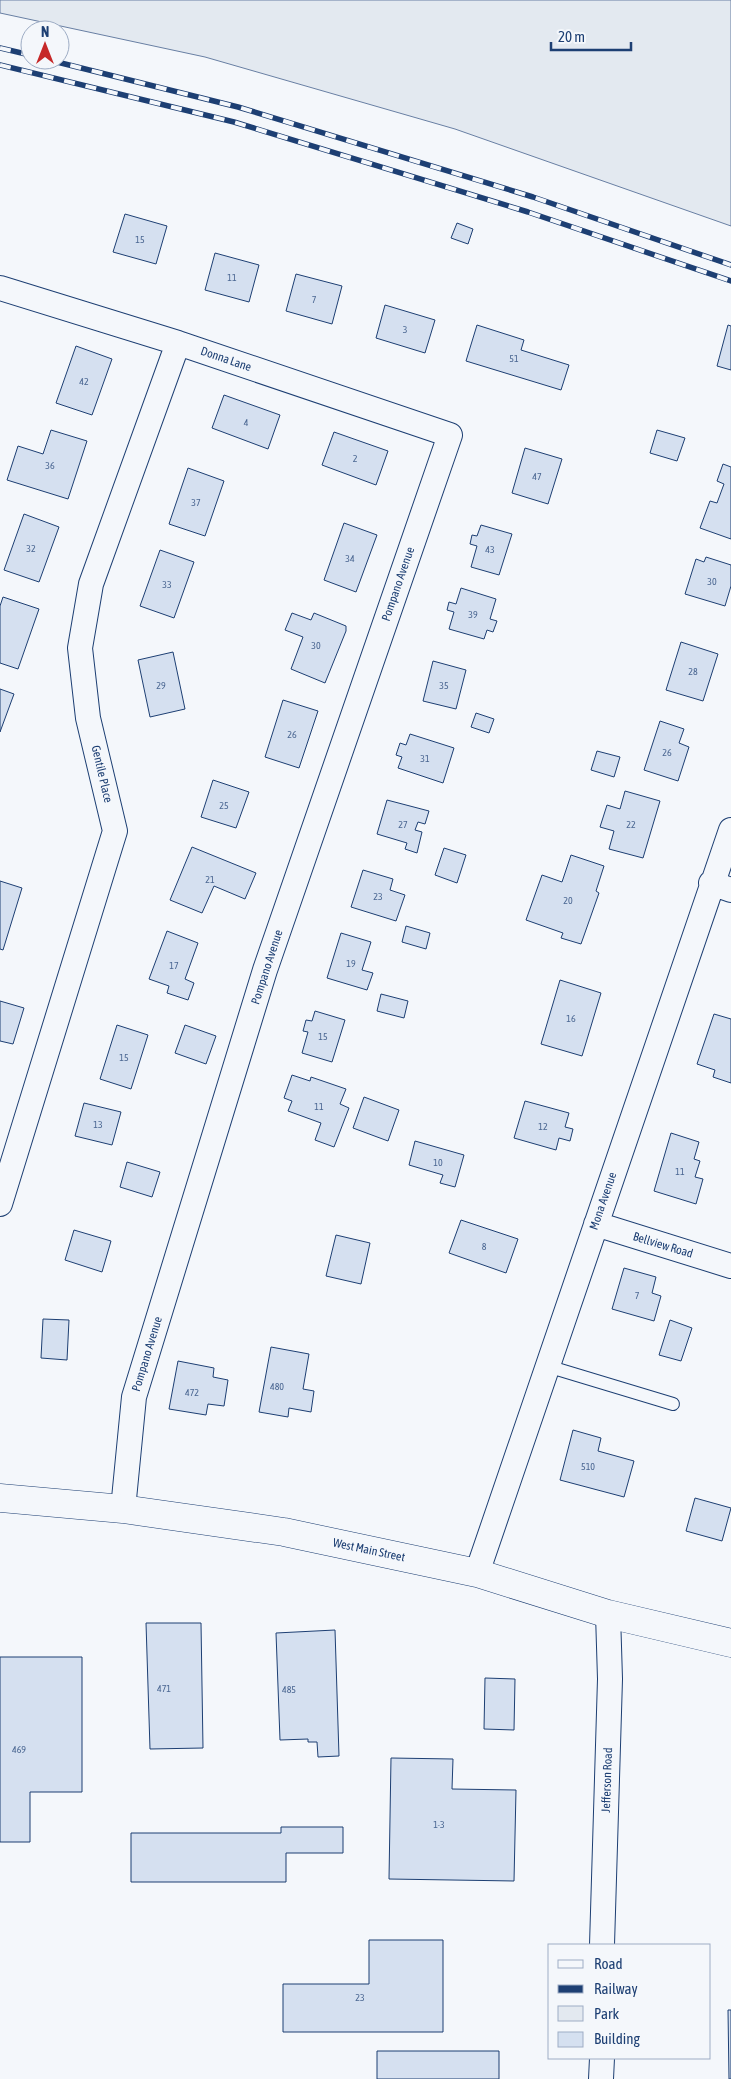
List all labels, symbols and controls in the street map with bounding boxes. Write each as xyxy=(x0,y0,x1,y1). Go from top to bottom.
north arrow xyxy=(20,20,70,70)
scale bar xyxy=(551,20,631,52)
text: N xyxy=(41,24,49,40)
text: 20 m xyxy=(558,28,585,45)
house number: 15 xyxy=(135,234,145,245)
house number: 11 xyxy=(227,272,237,283)
house number: 7 xyxy=(312,294,317,305)
house number: 3 xyxy=(403,324,408,335)
street label: Donna Lane xyxy=(199,344,253,374)
house number: 51 xyxy=(509,353,519,364)
house number: 42 xyxy=(79,376,89,387)
house number: 4 xyxy=(244,417,249,428)
house number: 2 xyxy=(353,453,358,464)
house number: 36 xyxy=(45,460,55,471)
house number: 47 xyxy=(532,471,542,482)
house number: 37 xyxy=(191,497,201,508)
house number: 32 xyxy=(26,543,36,554)
house number: 43 xyxy=(485,544,495,555)
street label: Pompano Avenue xyxy=(379,545,417,623)
house number: 34 xyxy=(345,553,355,564)
house number: 30 xyxy=(707,576,717,587)
house number: 33 xyxy=(162,579,172,590)
house number: 39 xyxy=(468,609,478,620)
house number: 30 xyxy=(311,640,321,651)
house number: 28 xyxy=(688,666,698,677)
house number: 29 xyxy=(156,680,166,691)
house number: 35 xyxy=(439,680,449,691)
house number: 26 xyxy=(287,729,297,740)
street label: Gentile Place xyxy=(89,744,115,804)
house number: 26 xyxy=(662,747,672,758)
house number: 31 xyxy=(420,753,430,764)
house number: 25 xyxy=(219,800,229,811)
house number: 27 xyxy=(398,819,408,830)
house number: 22 xyxy=(626,819,636,830)
house number: 21 xyxy=(205,874,215,885)
house number: 23 xyxy=(373,891,383,902)
house number: 20 xyxy=(563,895,573,906)
street label: Pompano Avenue xyxy=(248,928,286,1006)
house number: 19 xyxy=(346,958,356,969)
house number: 17 xyxy=(169,960,179,971)
house number: 16 xyxy=(566,1013,576,1024)
house number: 15 xyxy=(318,1031,328,1042)
house number: 15 xyxy=(119,1052,129,1063)
house number: 11 xyxy=(314,1101,324,1112)
house number: 13 xyxy=(93,1119,103,1130)
house number: 12 xyxy=(538,1121,548,1132)
house number: 10 xyxy=(433,1157,443,1168)
house number: 11 xyxy=(675,1166,685,1177)
street label: Mona Avenue xyxy=(587,1170,619,1232)
street label: Bellview Road xyxy=(631,1229,695,1261)
house number: 8 xyxy=(482,1241,487,1252)
house number: 7 xyxy=(635,1290,640,1301)
street label: Pompano Avenue xyxy=(129,1315,165,1393)
house number: 480 xyxy=(270,1381,284,1392)
house number: 472 xyxy=(185,1387,199,1398)
house number: 510 xyxy=(581,1461,595,1472)
street label: West Main Street xyxy=(332,1536,407,1565)
house number: 471 xyxy=(157,1683,171,1694)
house number: 485 xyxy=(282,1684,296,1695)
house number: 469 xyxy=(12,1744,26,1755)
street label: Jefferson Road xyxy=(599,1747,615,1813)
house number: 1-3 xyxy=(433,1819,445,1830)
legend xyxy=(548,1944,711,2059)
text: Road xyxy=(594,1955,623,1972)
text: Railway xyxy=(594,1980,638,1997)
house number: 23 xyxy=(355,1992,365,2003)
text: Park xyxy=(594,2005,619,2022)
text: Building xyxy=(594,2030,640,2047)

